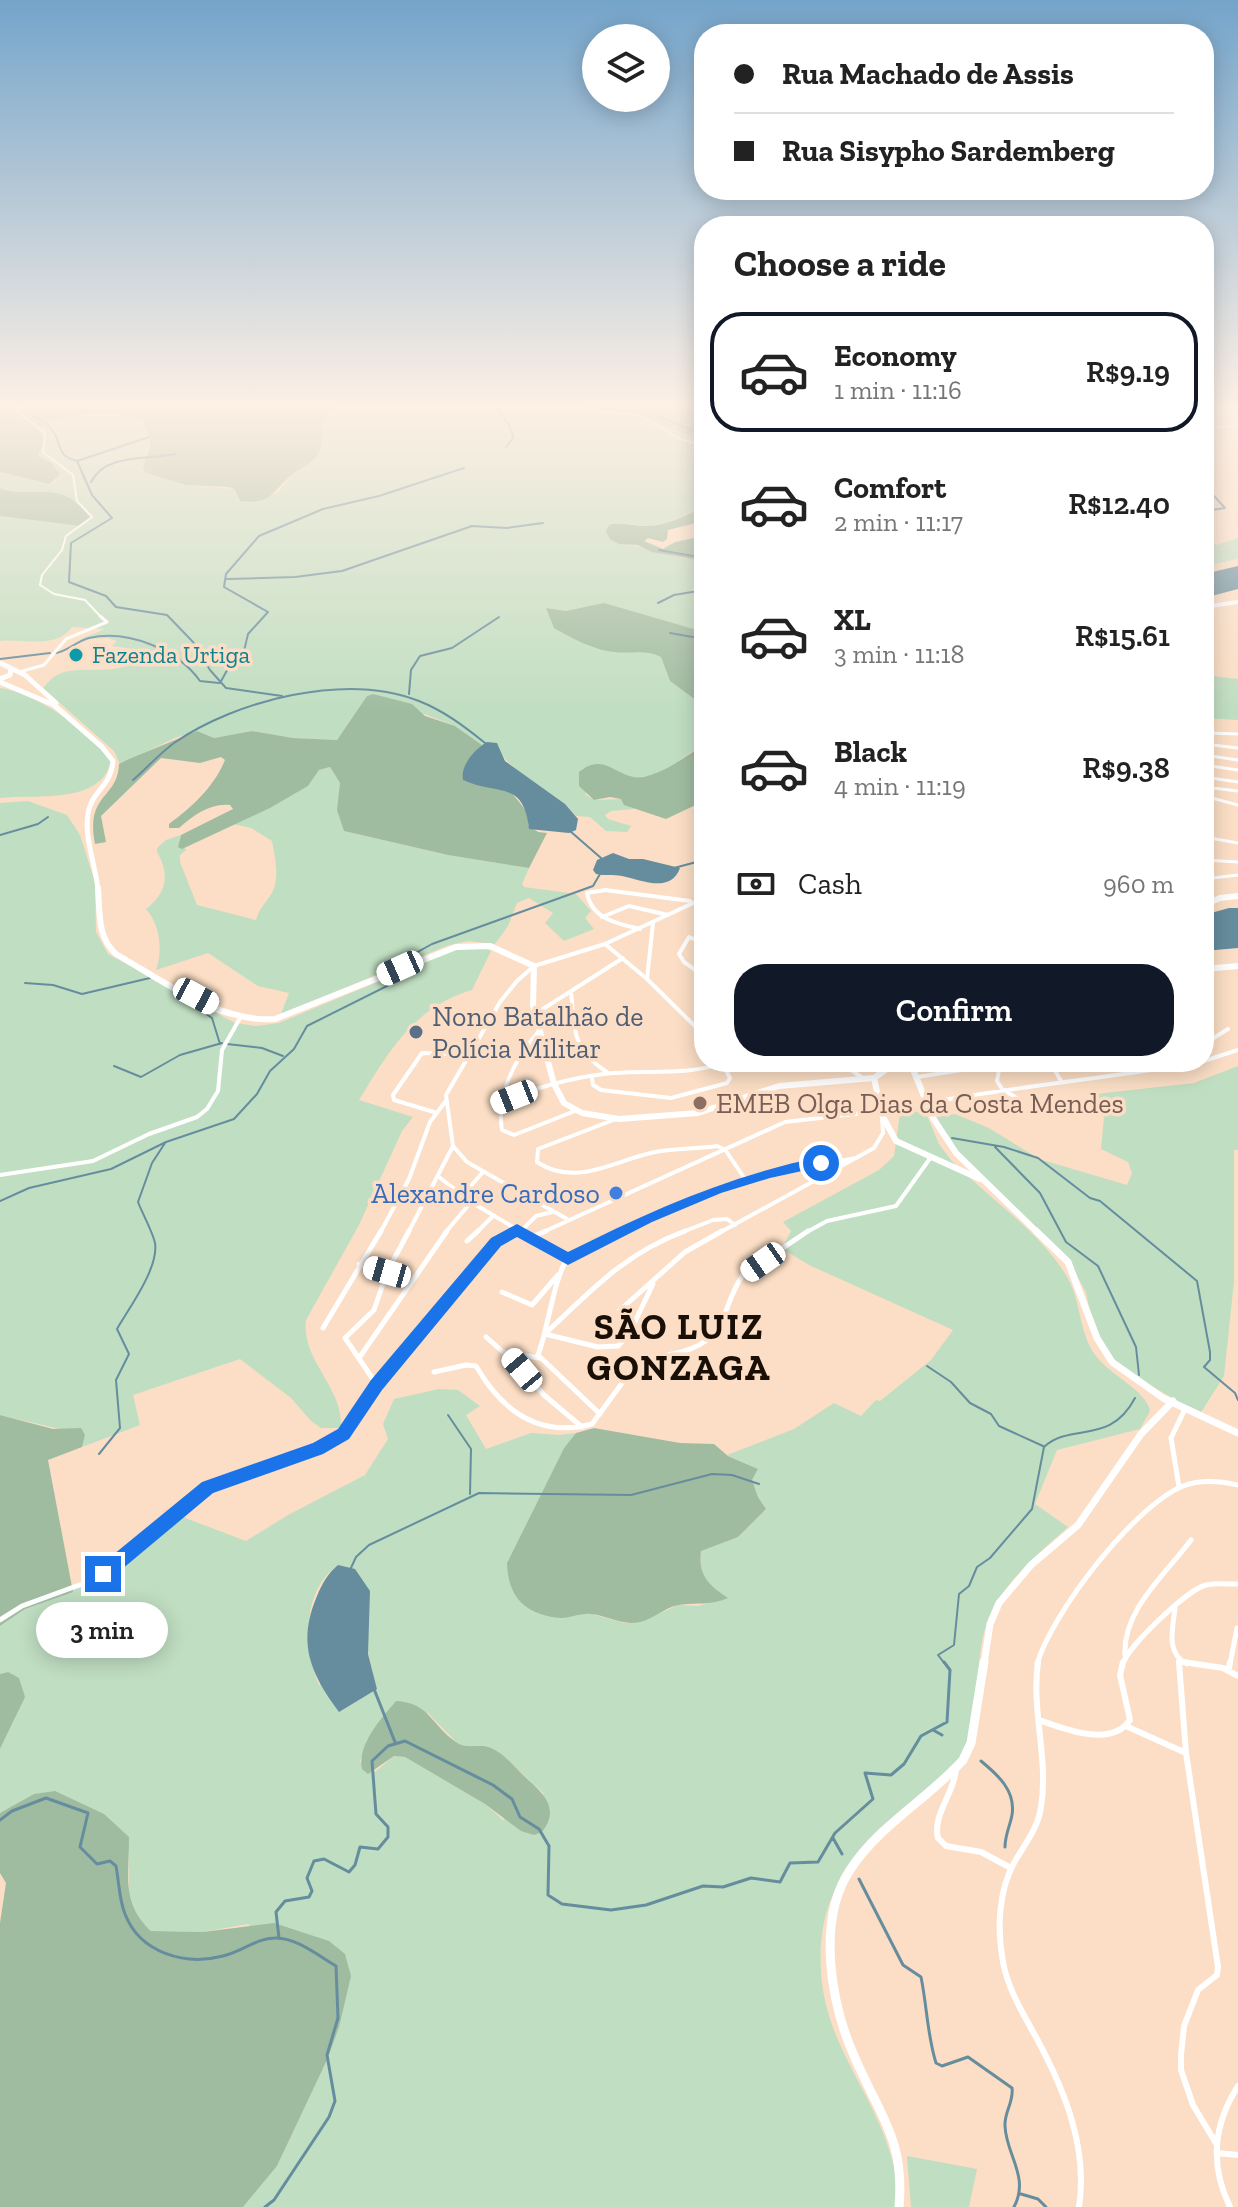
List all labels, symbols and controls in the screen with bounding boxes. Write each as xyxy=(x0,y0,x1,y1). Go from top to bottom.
map controls xyxy=(582,24,670,112)
button: layers xyxy=(582,24,670,112)
text: Rua Machado de Assis xyxy=(782,56,1074,92)
text: Rua Sisypho Sardemberg xyxy=(782,133,1115,169)
text: Choose a ride xyxy=(734,242,946,285)
icon: car xyxy=(738,336,810,408)
text: Economy xyxy=(834,338,957,374)
text: R$9.19 xyxy=(1086,354,1170,390)
text: 1 min · 11:16 xyxy=(834,374,962,406)
icon: car xyxy=(738,468,810,540)
text: Comfort xyxy=(834,470,946,506)
text: R$12.40 xyxy=(1068,486,1170,522)
text: 2 min · 11:17 xyxy=(834,506,963,538)
icon: car xyxy=(738,600,810,672)
text: XL xyxy=(834,602,871,638)
text: R$15.61 xyxy=(1075,618,1170,654)
text: 3 min · 11:18 xyxy=(834,638,965,670)
place label: Fazenda Urtiga xyxy=(92,640,251,669)
marker: Fazenda Urtiga xyxy=(67,646,85,664)
icon: car xyxy=(738,732,810,804)
text: Black xyxy=(834,734,907,770)
text: R$9.38 xyxy=(1082,750,1170,786)
text: 4 min · 11:19 xyxy=(834,770,966,802)
icon: cash xyxy=(734,862,778,906)
text: Cash xyxy=(798,866,862,902)
text: 960 m xyxy=(1103,868,1174,900)
car xyxy=(373,947,427,989)
button: Confirm xyxy=(734,964,1174,1056)
car xyxy=(169,974,223,1018)
place label: Nono Batalhão de Polícia Militar xyxy=(432,1000,643,1065)
marker: Nono Batalhão de Polícia Militar xyxy=(407,1023,425,1041)
car xyxy=(487,1077,541,1117)
place label: EMEB Olga Dias da Costa Mendes xyxy=(716,1087,1124,1120)
marker: EMEB Olga Dias da Costa Mendes xyxy=(691,1094,709,1112)
route start xyxy=(803,1145,839,1181)
place label: Alexandre Cardoso xyxy=(371,1177,600,1210)
marker: Alexandre Cardoso xyxy=(607,1184,625,1202)
car xyxy=(736,1238,790,1286)
car xyxy=(361,1254,413,1290)
district label: SÃO LUIZ GONZAGA xyxy=(586,1305,772,1389)
car xyxy=(497,1344,547,1396)
route end xyxy=(85,1556,121,1592)
callout: 3 min xyxy=(37,1602,169,1658)
text: 3 min xyxy=(70,1614,134,1646)

